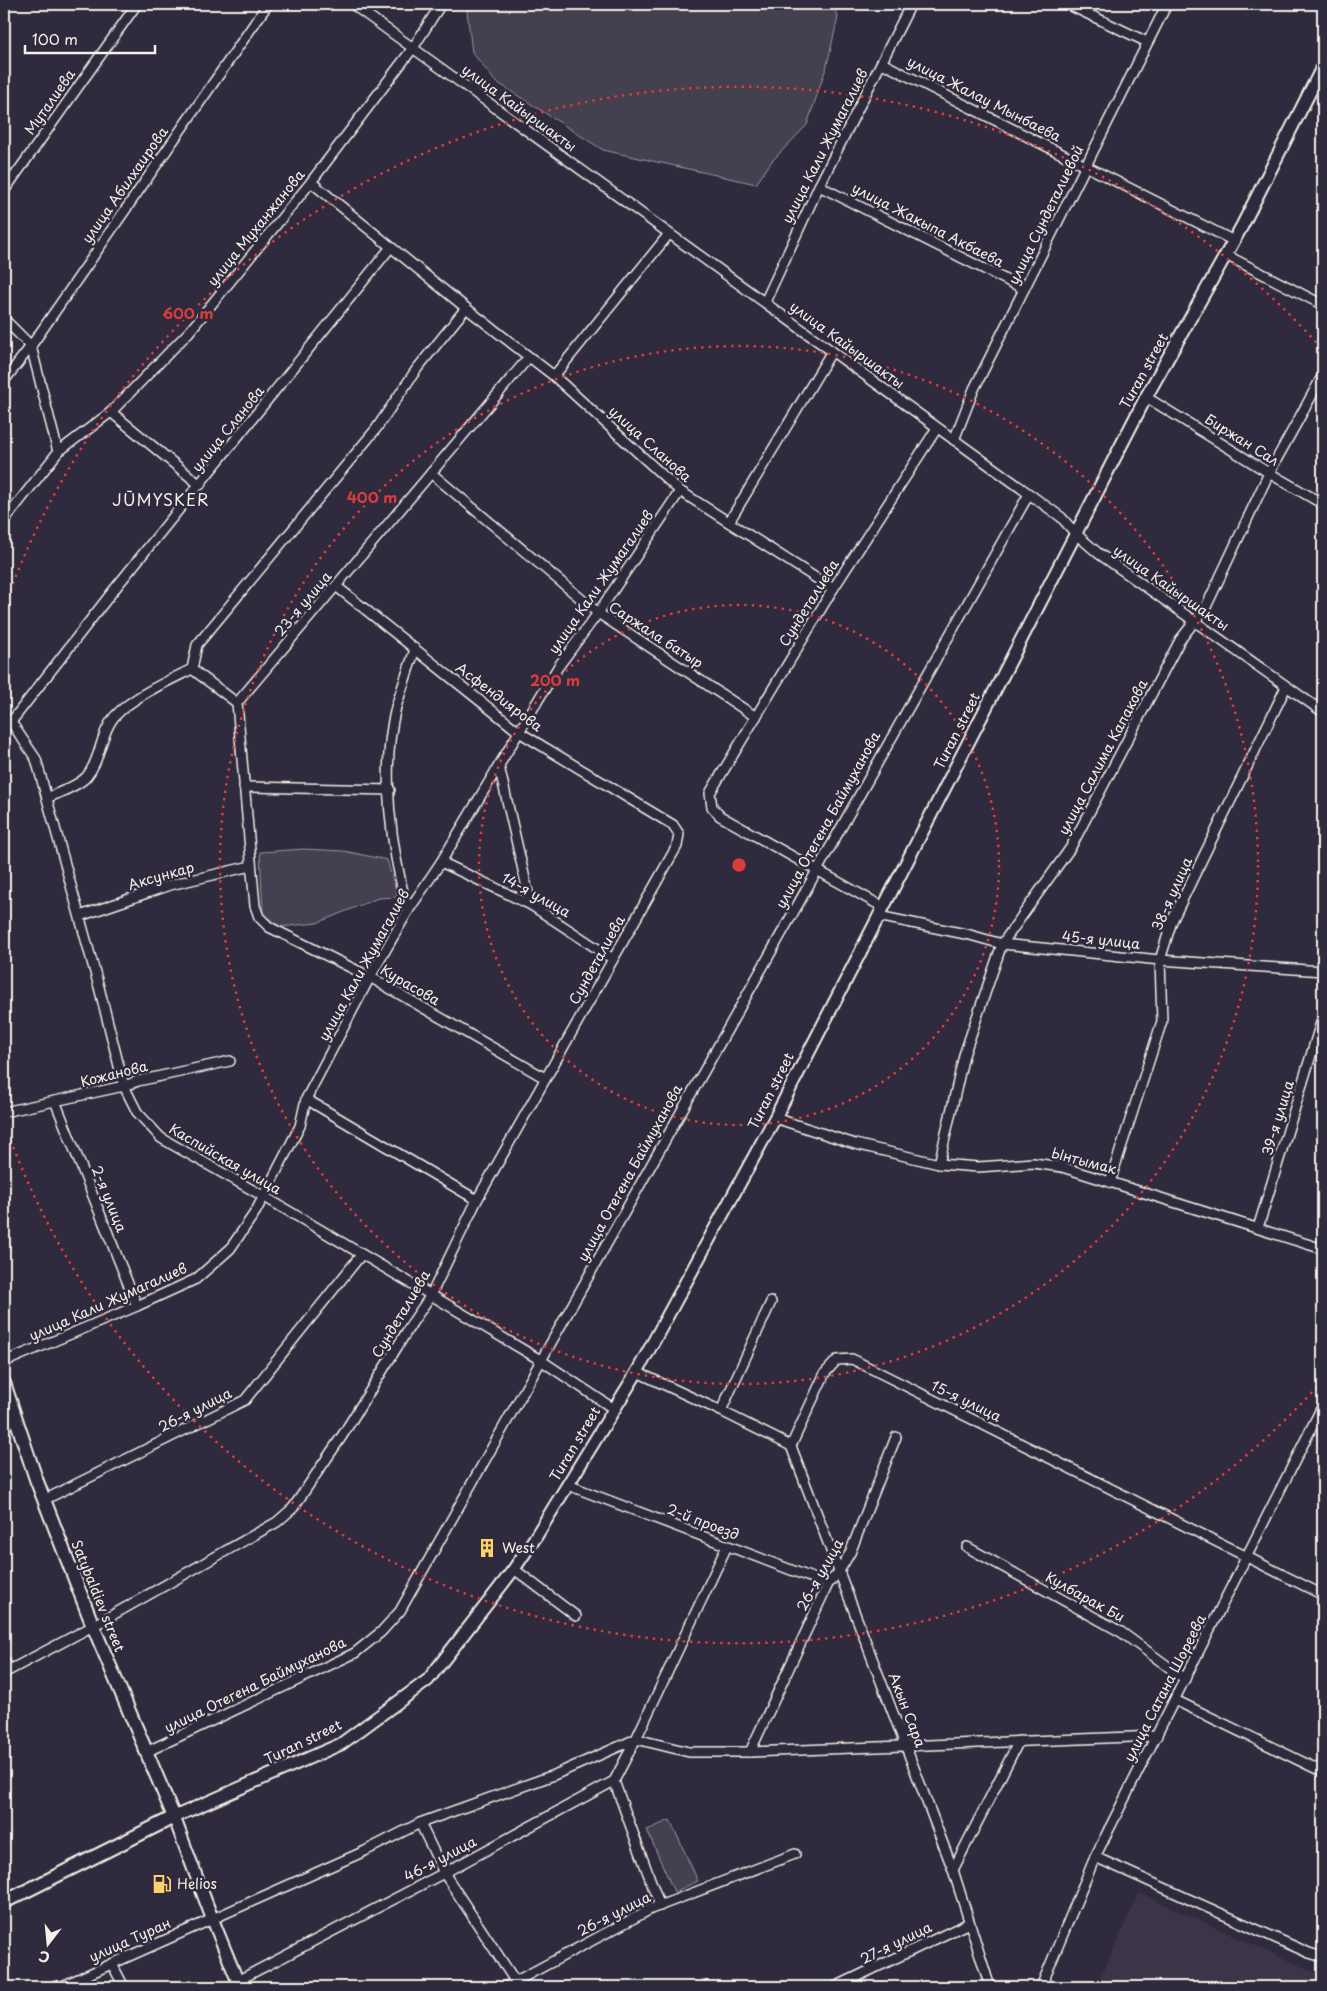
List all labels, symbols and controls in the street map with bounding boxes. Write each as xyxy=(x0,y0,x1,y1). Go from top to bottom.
scale bar xyxy=(25,22,155,54)
text: 100 m xyxy=(32,27,78,50)
street label: улица Жалау Мынбаева xyxy=(904,51,1065,147)
street label: улица Кайыршакты xyxy=(458,59,581,156)
street label: Муталиева xyxy=(19,64,80,139)
street label: улица Кали Жумагалиев xyxy=(776,65,873,227)
street label: улица Абилхаирова xyxy=(76,122,173,247)
street label: улица Сундеталиевой xyxy=(1003,142,1088,288)
street label: улица Муханжанова xyxy=(202,165,309,290)
street label: улица Жакыпа Акбаева xyxy=(849,177,1008,272)
street label: улица Кайыршакты xyxy=(786,296,909,393)
text: 600 m xyxy=(162,301,214,324)
street label: Turan street xyxy=(1114,329,1173,412)
street label: улица Сланова xyxy=(186,381,269,476)
street label: улица Сланова xyxy=(604,401,697,487)
street label: Биржан Сал xyxy=(1201,408,1283,471)
text: 400 m xyxy=(347,485,397,508)
district label: JŪMYSKER xyxy=(112,487,210,511)
street label: улица Кали Жумагалиев xyxy=(543,506,658,658)
street label: улица Кайыршакты xyxy=(1109,540,1234,636)
street label: Сундеталиева xyxy=(773,555,844,650)
street label: 23-я улица xyxy=(269,566,336,641)
street label: Саржала батыр xyxy=(605,596,708,673)
street label: Асфендиярова xyxy=(452,657,547,736)
text: 200 m xyxy=(530,668,580,691)
street label: улица Салима Капакова xyxy=(1053,675,1153,838)
street label: Turan street xyxy=(928,688,985,773)
street label: улица Отегена Баймуханова xyxy=(770,727,885,912)
street label: 38-я улица xyxy=(1146,854,1197,934)
street label: Аксункар xyxy=(125,856,196,895)
centre of rings xyxy=(730,856,748,874)
street label: 14-я улица xyxy=(498,867,575,922)
street label: улица Кали Жумагалиев xyxy=(313,885,414,1045)
street label: Сундеталиева xyxy=(563,911,630,1008)
street label: 45-я улица xyxy=(1061,925,1141,954)
street label: Курасова xyxy=(376,959,444,1010)
street label: Turan street xyxy=(742,1048,799,1133)
street label: Кожанова xyxy=(78,1055,150,1092)
street label: 39-я улица xyxy=(1256,1078,1299,1158)
street label: улица Отегена Баймуханова xyxy=(572,1080,687,1265)
street label: Каспийская улица xyxy=(165,1118,285,1199)
street label: Ынтымак xyxy=(1049,1142,1120,1179)
street label: 2-я улица xyxy=(87,1162,132,1235)
street label: улица Кали Жумагалиев xyxy=(25,1257,190,1346)
street label: Сундеталиева xyxy=(366,1266,435,1362)
street label: 15-я улица xyxy=(928,1375,1005,1427)
street label: 26-я улица xyxy=(155,1382,235,1437)
street label: Turan street xyxy=(544,1402,605,1485)
street label: 2-й проезд xyxy=(664,1498,742,1545)
street label: 26-я улица xyxy=(791,1535,848,1615)
street label: Satybaldiev street xyxy=(66,1537,131,1655)
building icon: West xyxy=(476,1537,498,1559)
place label: West xyxy=(502,1537,535,1558)
street label: Кулбарак Би xyxy=(1042,1566,1129,1627)
street label: улица Сатана Шореева xyxy=(1118,1610,1211,1765)
street label: улица Отегена Баймуханова xyxy=(160,1631,349,1738)
street label: Акын Сара xyxy=(884,1669,931,1750)
street label: Turan street xyxy=(261,1714,345,1769)
street label: 46-я улица xyxy=(400,1831,480,1886)
fuel station icon: Helios xyxy=(151,1873,173,1895)
place label: Helios xyxy=(177,1873,217,1894)
street label: 26-я улица xyxy=(574,1886,654,1941)
street label: улица Туран xyxy=(86,1912,174,1967)
street label: 27-я улица xyxy=(856,1916,935,1969)
north arrow xyxy=(22,1918,72,1968)
text: С xyxy=(36,1945,52,1969)

